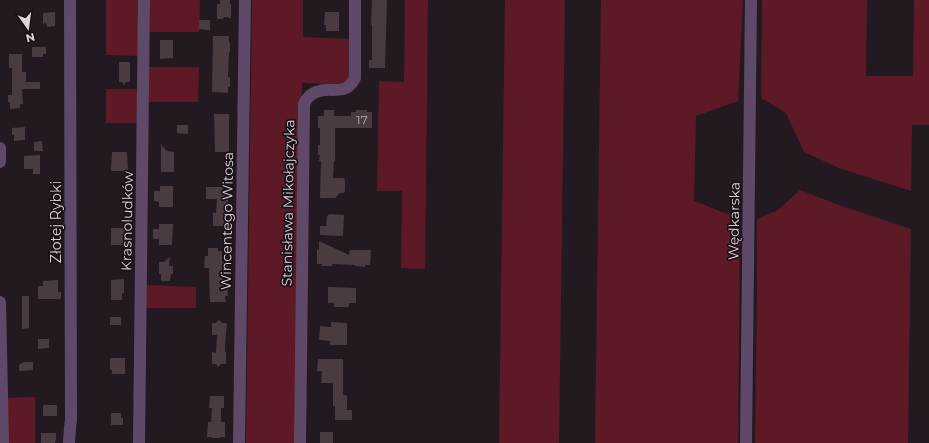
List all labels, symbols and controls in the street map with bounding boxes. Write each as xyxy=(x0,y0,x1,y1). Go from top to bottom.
north arrow xyxy=(8,8,48,48)
text: N xyxy=(24,30,36,46)
house number: 17 xyxy=(356,112,368,127)
street label: Stanisława Mikołajczyka xyxy=(278,119,298,287)
street label: Wincentego Witosa xyxy=(217,152,237,290)
street label: Krasnoludków xyxy=(117,170,137,271)
street label: Złotej Rybki xyxy=(47,181,65,263)
street label: Wędkarska xyxy=(724,182,744,260)

